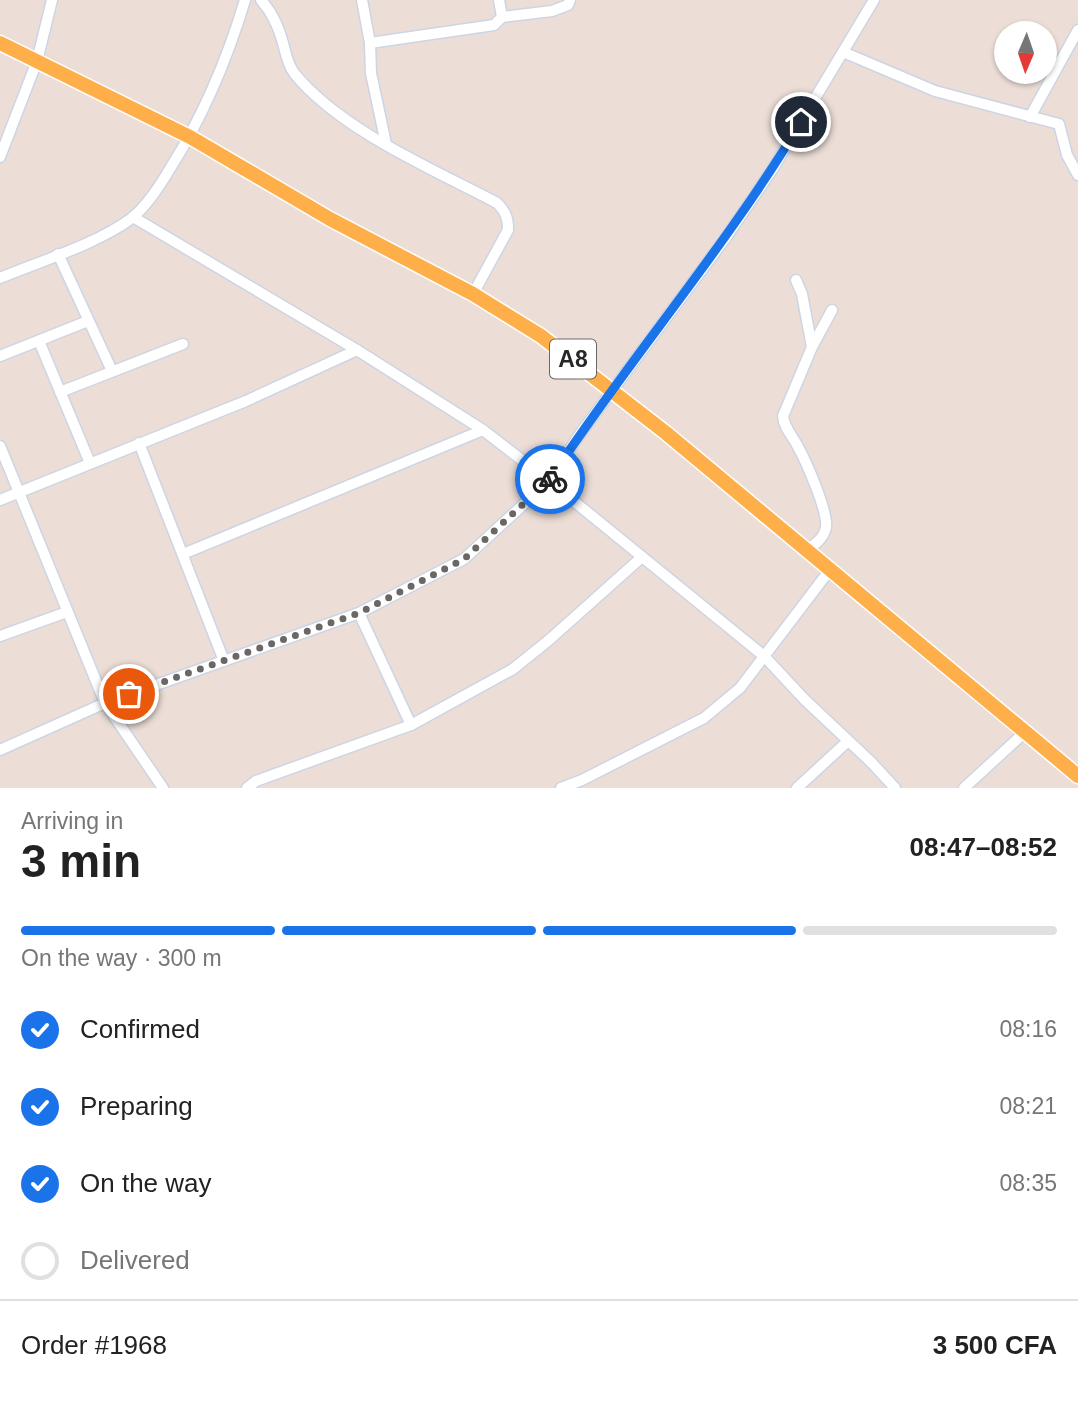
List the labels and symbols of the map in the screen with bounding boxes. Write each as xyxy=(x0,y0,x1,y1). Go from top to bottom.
north arrow xyxy=(994,21,1057,84)
pin xyxy=(771,92,831,152)
road number: A8 xyxy=(550,340,596,378)
courier xyxy=(515,444,585,514)
pin xyxy=(99,664,159,724)

